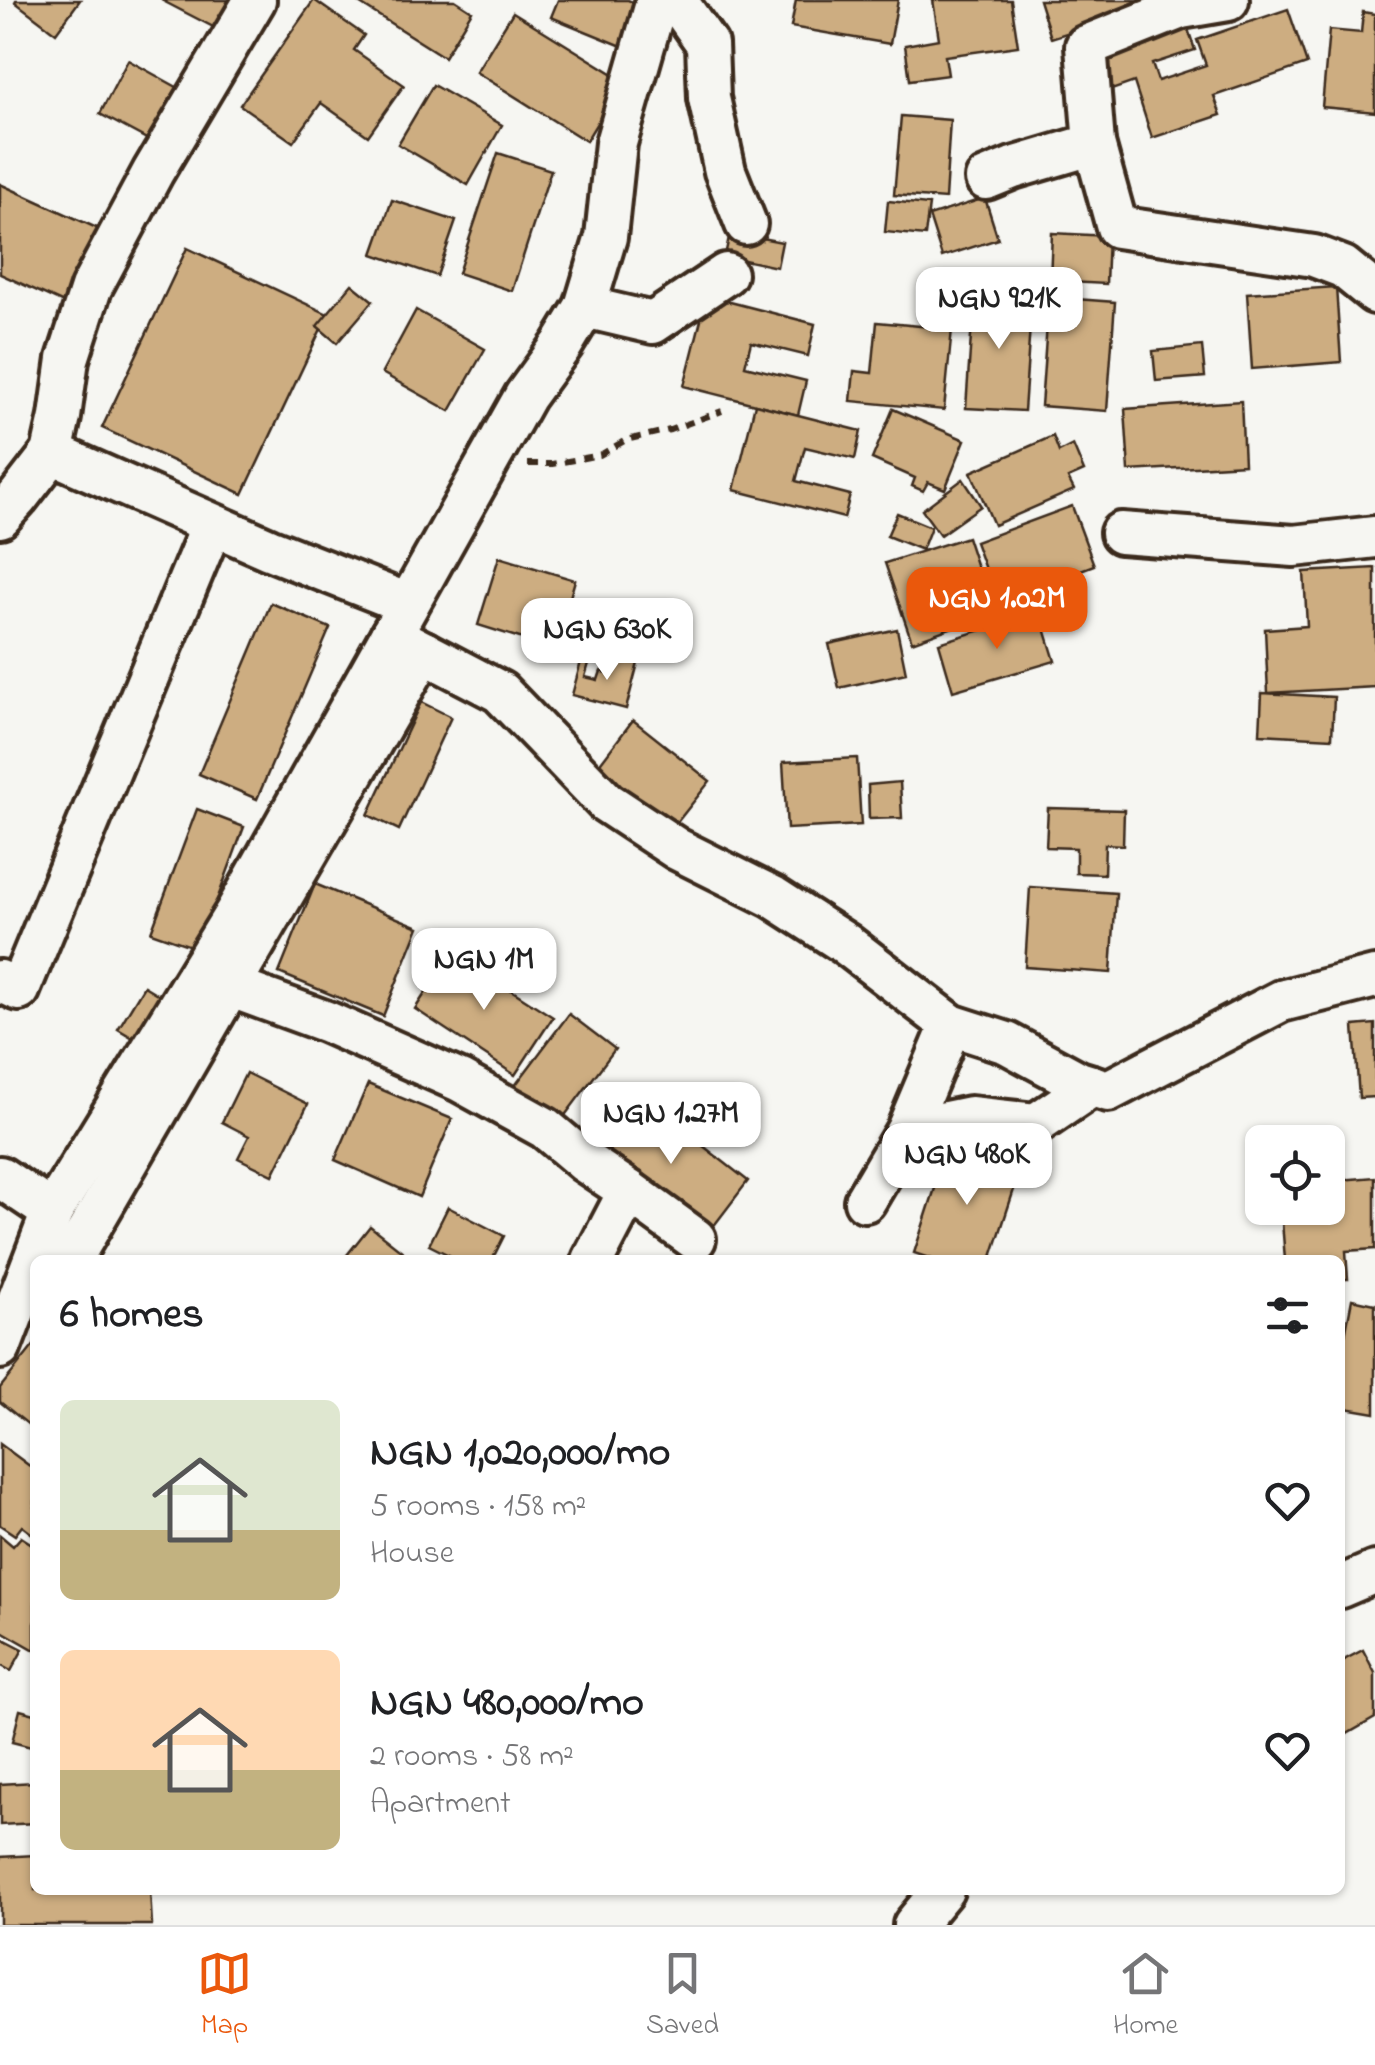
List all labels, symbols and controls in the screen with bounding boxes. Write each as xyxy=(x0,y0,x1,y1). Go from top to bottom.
pin: NGN 921K xyxy=(896,267,1102,352)
text: NGN 921K xyxy=(938,276,1060,323)
pin: NGN 1.02M xyxy=(883,567,1111,652)
text: NGN 1.02M xyxy=(928,576,1066,623)
pin: NGN 630K xyxy=(504,598,710,683)
text: NGN 630K xyxy=(543,607,671,654)
pin: NGN 1M xyxy=(403,928,565,1013)
text: NGN 1M xyxy=(434,937,534,984)
pin: NGN 1.27M xyxy=(557,1082,785,1167)
text: NGN 1.27M xyxy=(603,1091,739,1138)
pin: NGN 480K xyxy=(864,1123,1070,1208)
map controls xyxy=(1245,1125,1345,1225)
button: locate xyxy=(1245,1125,1345,1225)
text: NGN 480K xyxy=(904,1132,1030,1179)
text: 6 homes xyxy=(60,1285,204,1346)
icon: filters xyxy=(1260,1288,1315,1343)
text: NGN 1,020,000/mo xyxy=(370,1423,670,1484)
icon: home xyxy=(140,1440,260,1560)
icon: heart xyxy=(1260,1473,1315,1528)
text: 5 rooms · 158 m² xyxy=(370,1484,586,1531)
text: House xyxy=(370,1531,454,1578)
text: NGN 480,000/mo xyxy=(370,1673,644,1734)
icon: home xyxy=(140,1690,260,1810)
icon: heart xyxy=(1260,1723,1315,1778)
text: 2 rooms · 58 m² xyxy=(370,1734,574,1781)
text: Apartment xyxy=(370,1781,511,1828)
tab: Map xyxy=(197,1946,252,2047)
tab: Saved xyxy=(646,1946,719,2047)
tab: Home xyxy=(1113,1946,1178,2047)

